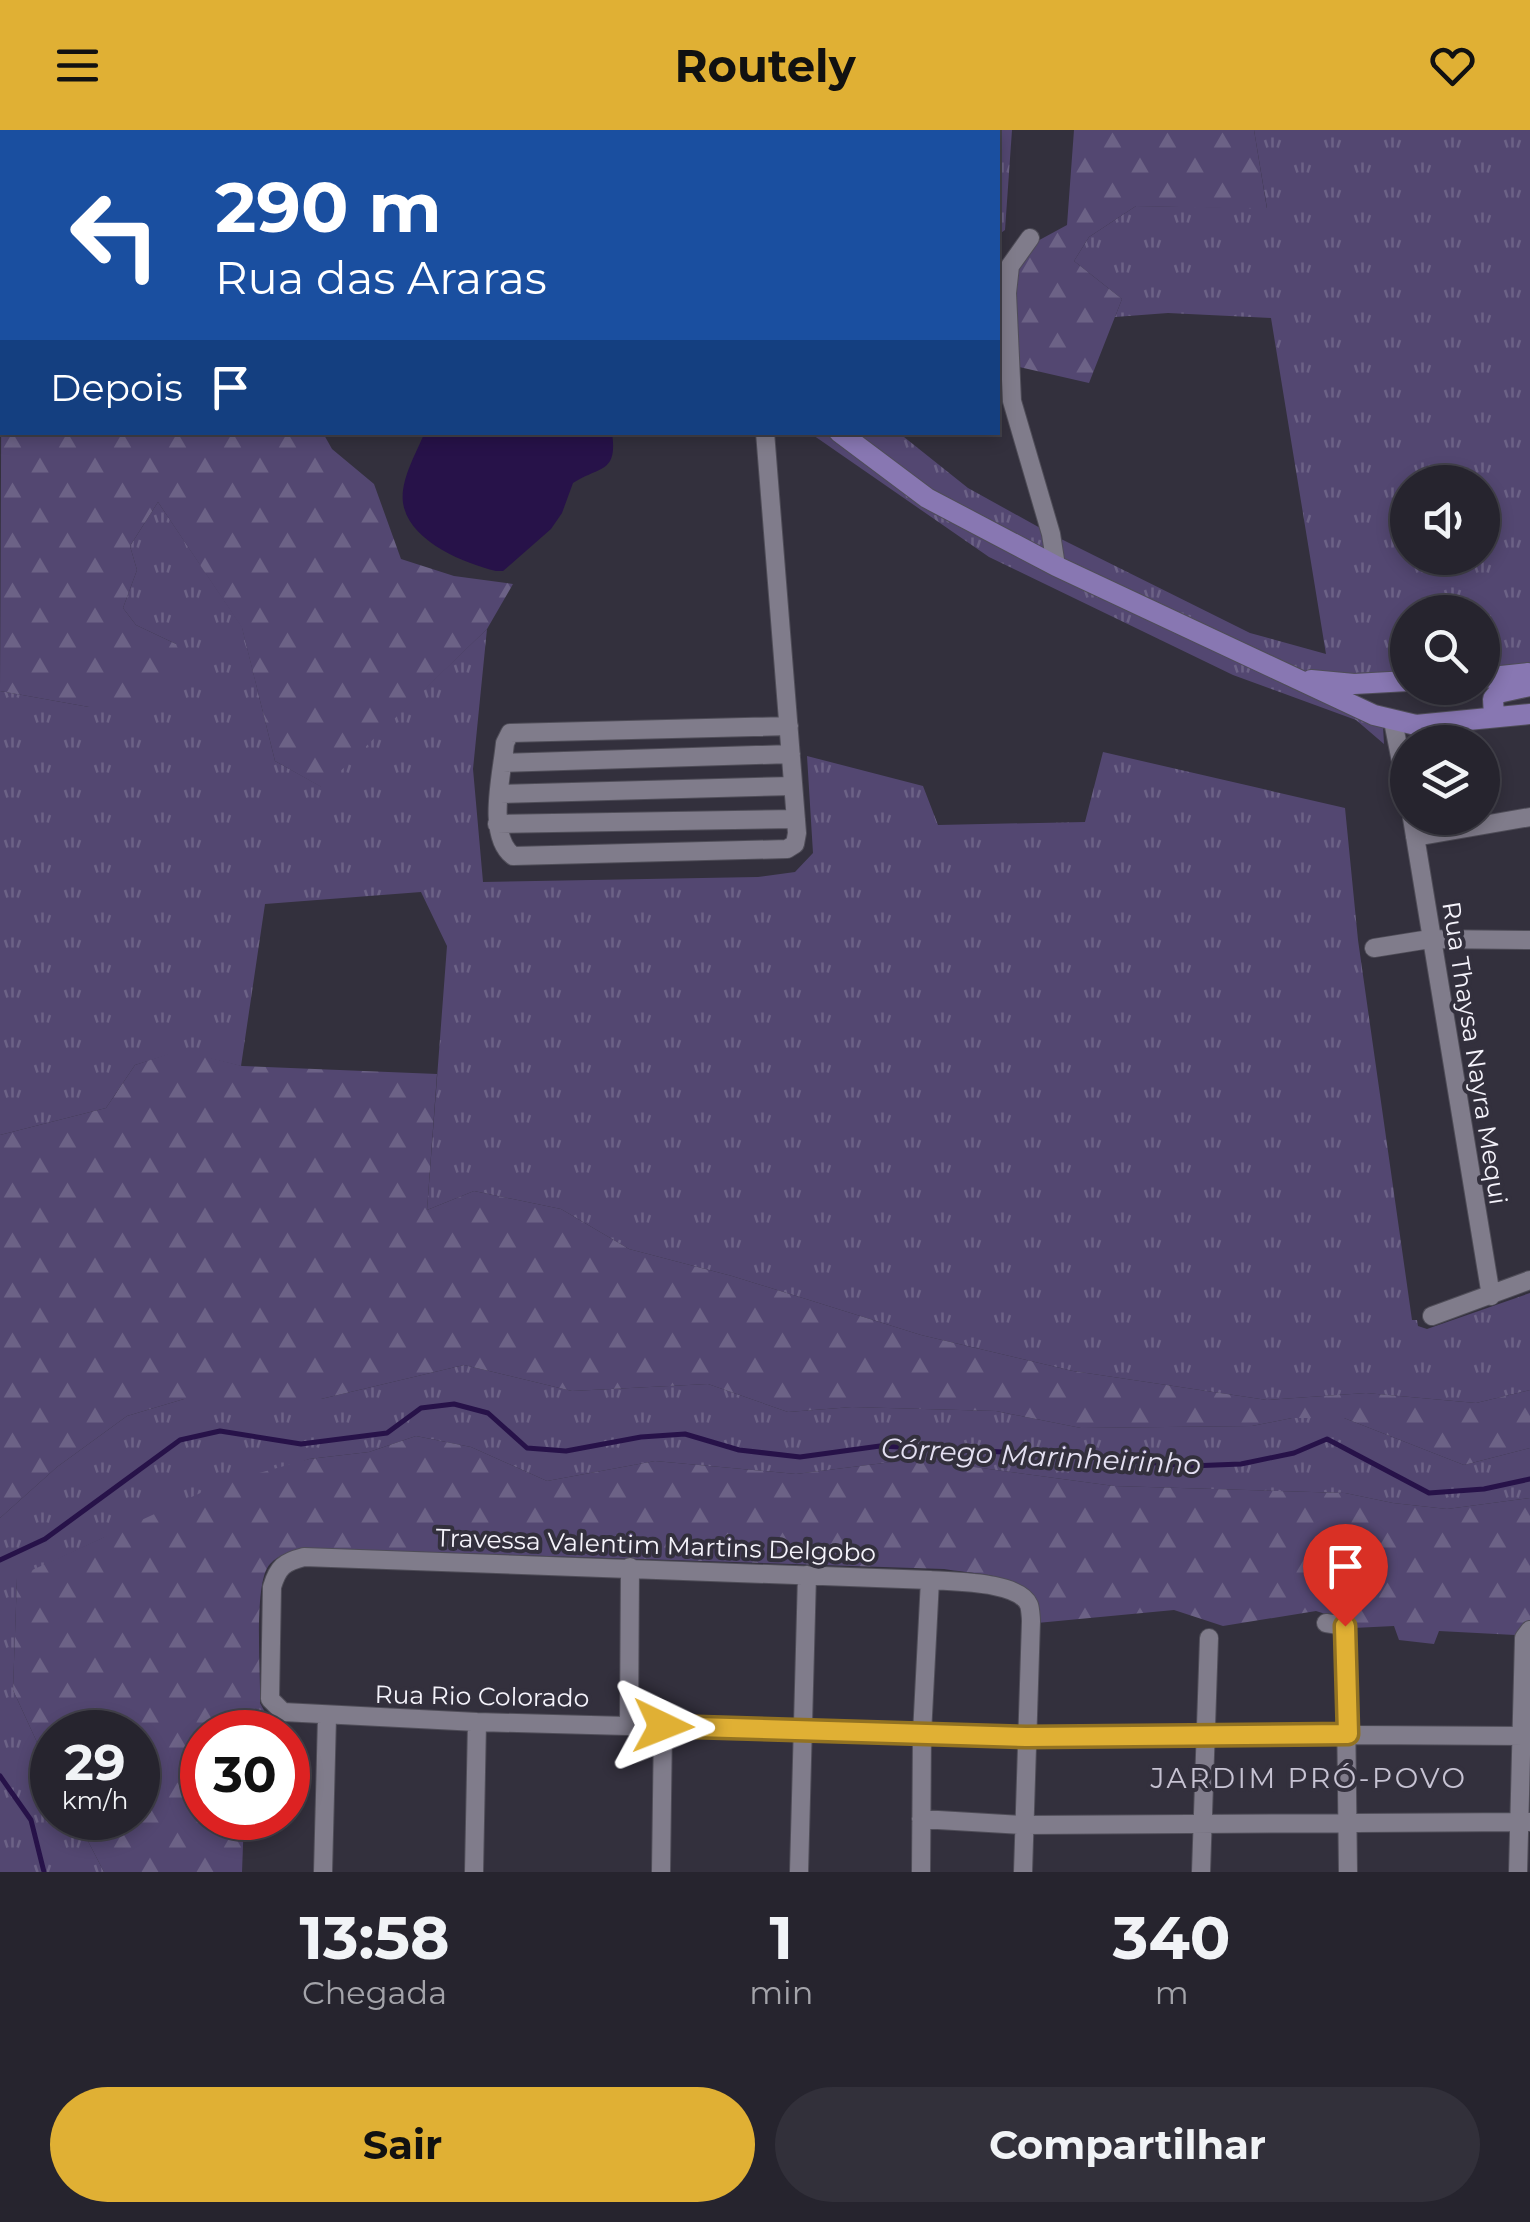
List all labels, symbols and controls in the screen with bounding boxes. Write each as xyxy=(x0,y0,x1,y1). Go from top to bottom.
icon: menu xyxy=(50,38,105,93)
text: Routely xyxy=(674,38,856,93)
icon: heart xyxy=(1425,38,1480,93)
text: 290 m xyxy=(215,164,442,250)
icon: left xyxy=(50,170,180,300)
text: Rua das Araras xyxy=(215,250,547,305)
icon: arrive xyxy=(203,360,258,415)
text: Depois xyxy=(50,364,183,411)
map controls xyxy=(1390,465,1500,835)
button: sound xyxy=(1390,465,1500,575)
button: search xyxy=(1390,595,1500,705)
button: layers xyxy=(1390,725,1500,835)
street label: Rua Thaysa Nayra Mequi xyxy=(1436,899,1514,1207)
water label: Córrego Marinheirinho xyxy=(880,1431,1202,1481)
street label: Travessa Valentim Martins Delgobo xyxy=(435,1522,877,1568)
pin xyxy=(1303,1524,1388,1627)
icon: arrive xyxy=(1318,1539,1373,1594)
position arrow xyxy=(611,1674,715,1778)
street label: Rua Rio Colorado xyxy=(374,1679,590,1713)
speed limit sign: 30 xyxy=(180,1710,310,1840)
text: 29 xyxy=(64,1732,126,1793)
district label: JARDIM PRÓ-POVO xyxy=(1149,1761,1468,1795)
text: km/h xyxy=(62,1785,128,1815)
text: 13:58 xyxy=(300,1901,450,1974)
text: 1 xyxy=(769,1901,793,1974)
text: 340 xyxy=(1113,1901,1230,1974)
text: Chegada xyxy=(302,1973,447,2012)
text: min xyxy=(749,1973,813,2012)
text: m xyxy=(1155,1973,1189,2012)
button: Sair xyxy=(50,2087,755,2202)
button: Compartilhar xyxy=(775,2087,1480,2202)

